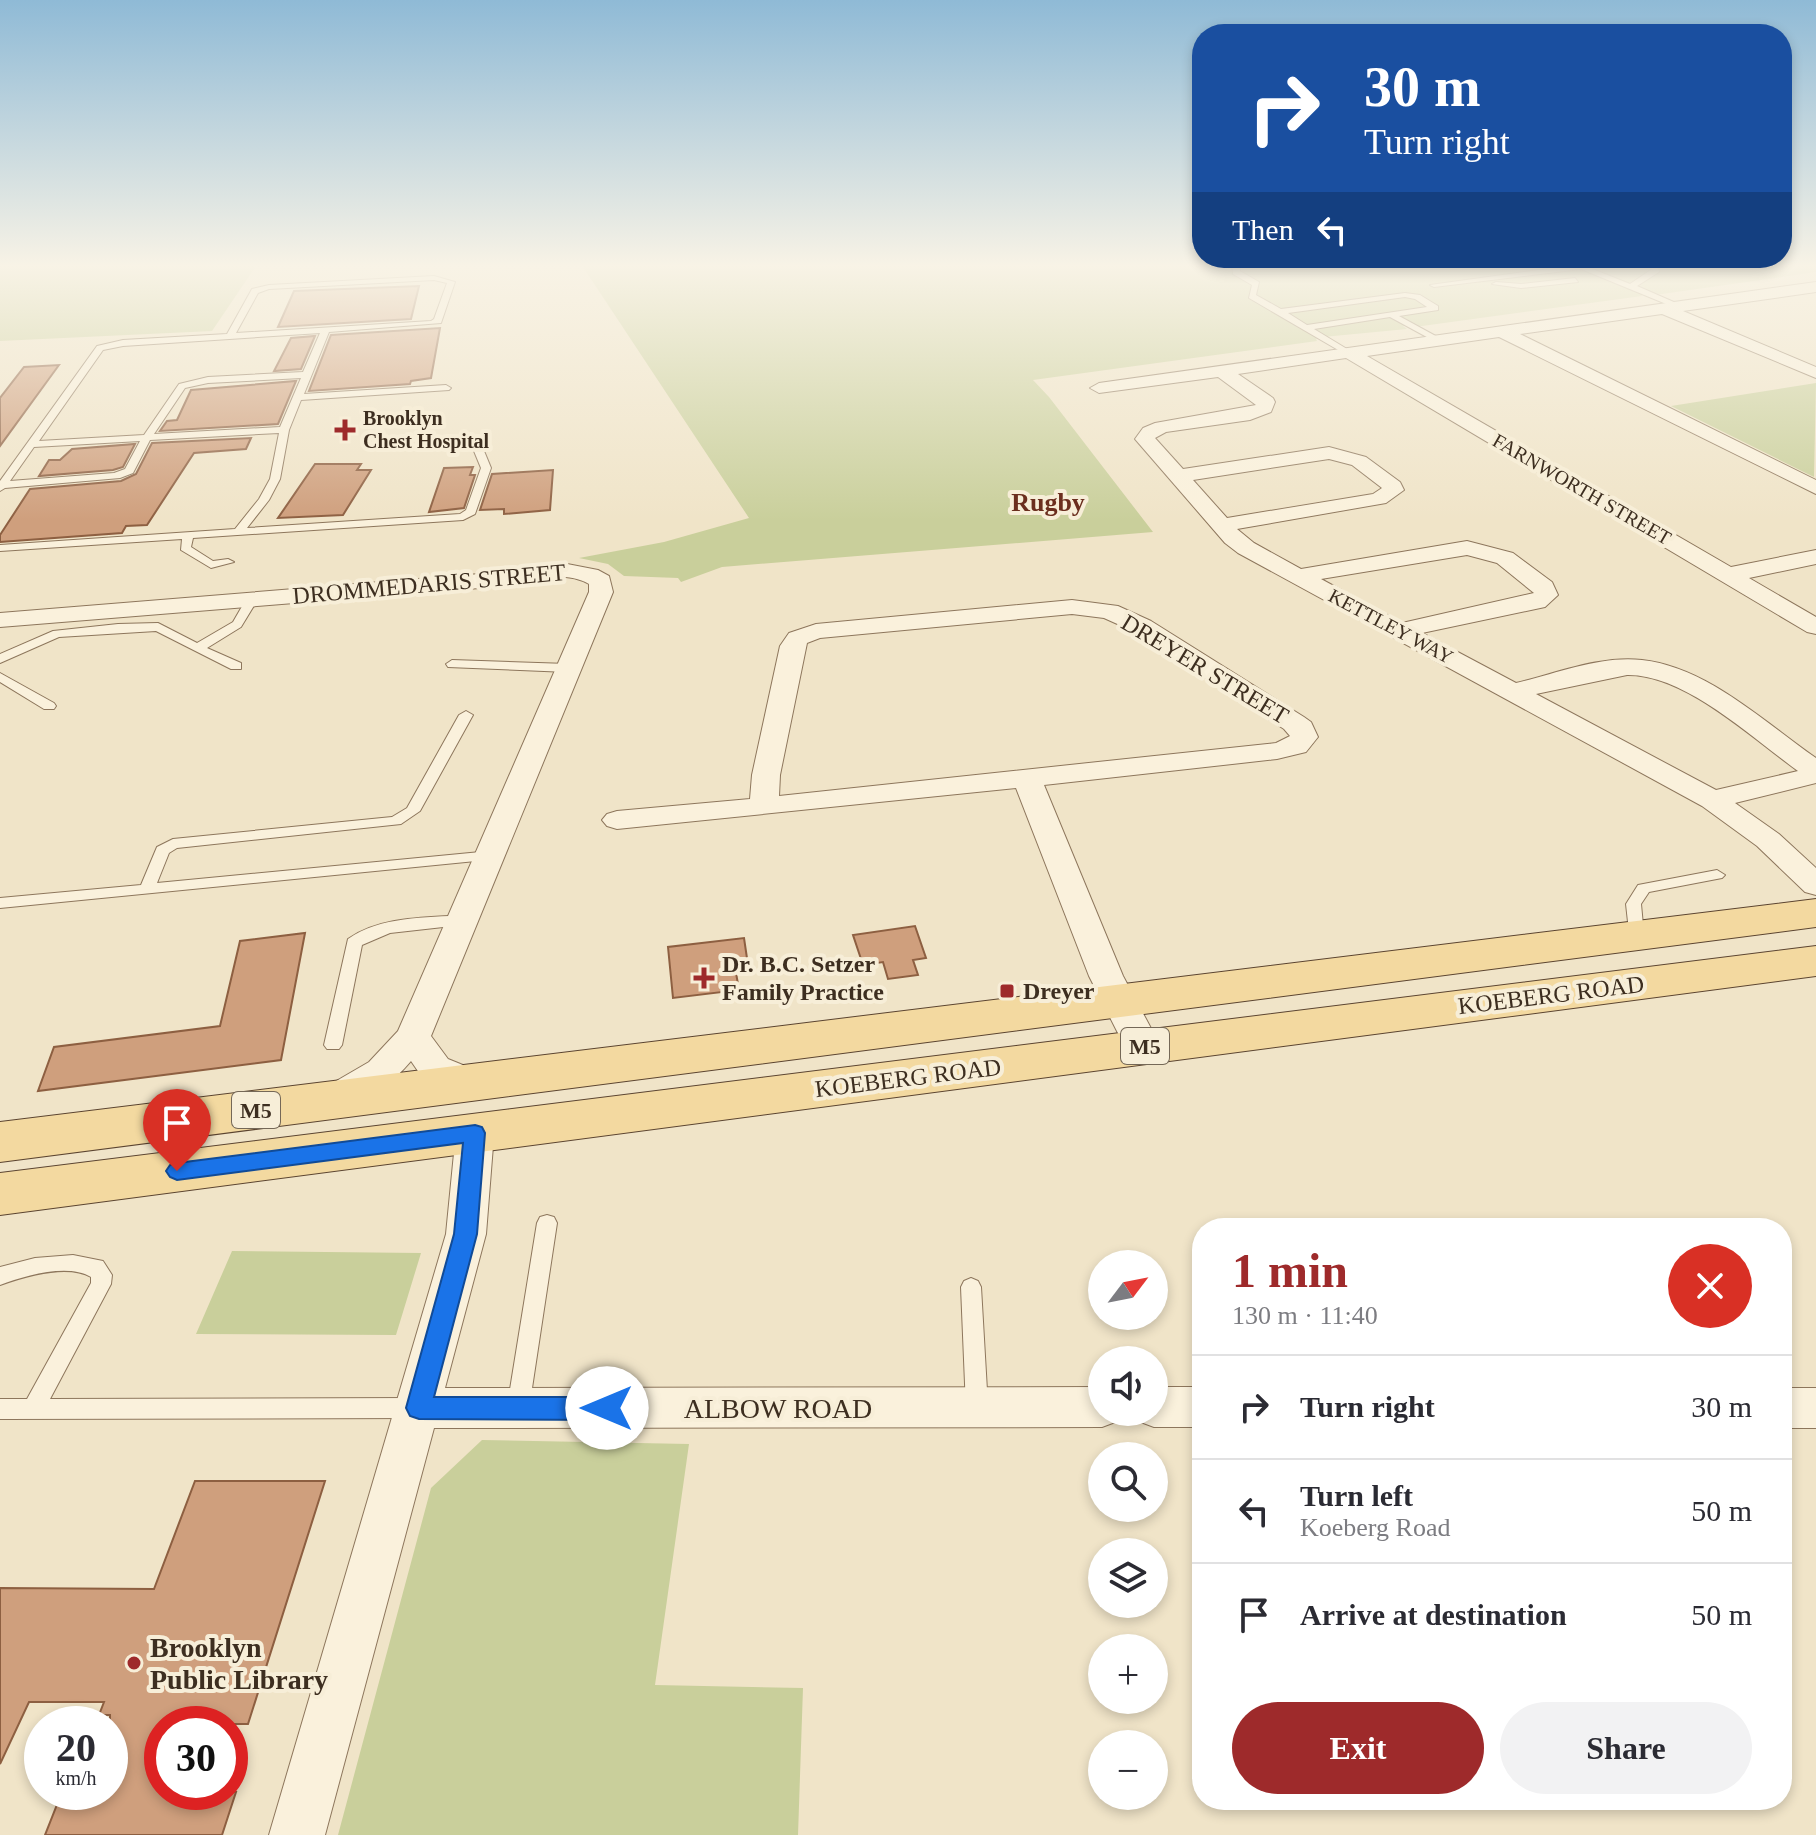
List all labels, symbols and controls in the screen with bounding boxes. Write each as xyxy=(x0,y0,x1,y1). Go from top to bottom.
icon: right xyxy=(1232,56,1336,160)
text: 30 m xyxy=(1364,56,1481,118)
text: Turn right xyxy=(1364,122,1510,162)
icon: left xyxy=(1310,208,1354,252)
text: Then xyxy=(1232,213,1294,246)
place label: Brooklyn Chest Hospital xyxy=(363,407,490,453)
marker: Brooklyn Chest Hospital xyxy=(334,419,356,441)
street label: FARNWORTH STREET xyxy=(1489,429,1675,549)
district label: Rugby xyxy=(1011,488,1085,517)
street label: DROMMEDARIS STREET xyxy=(291,559,567,609)
street label: KETTLEY WAY xyxy=(1325,584,1457,668)
street label: DREYER STREET xyxy=(1117,609,1293,729)
place label: Dr. B.C. Setzer Family Practice xyxy=(722,951,884,1005)
marker: Dr. B.C. Setzer Family Practice xyxy=(693,967,715,989)
street label: KOEBERG ROAD xyxy=(1456,971,1646,1019)
place label: Dreyer xyxy=(1023,978,1095,1004)
marker: Dreyer xyxy=(998,982,1016,1000)
road number: M5 xyxy=(1121,1028,1169,1064)
street label: KOEBERG ROAD xyxy=(813,1054,1003,1102)
pin xyxy=(143,1089,211,1171)
road number: M5 xyxy=(232,1092,280,1128)
icon: arrive xyxy=(155,1101,199,1145)
text: 1 min xyxy=(1232,1244,1348,1297)
button: close xyxy=(1668,1244,1752,1328)
north arrow xyxy=(1088,1250,1168,1330)
map controls xyxy=(1088,1250,1168,1810)
text: 130 m · 11:40 xyxy=(1232,1301,1378,1330)
button: sound xyxy=(1088,1346,1168,1426)
position arrow xyxy=(565,1366,649,1450)
icon: right xyxy=(1232,1385,1276,1429)
text: Turn right xyxy=(1300,1390,1435,1423)
text: 30 m xyxy=(1691,1390,1752,1423)
street label: ALBOW ROAD xyxy=(684,1393,872,1424)
button: search xyxy=(1088,1442,1168,1522)
text: Turn left xyxy=(1300,1479,1413,1512)
icon: left xyxy=(1232,1489,1276,1533)
text: 50 m xyxy=(1691,1494,1752,1527)
text: Koeberg Road xyxy=(1300,1513,1450,1542)
button: layers xyxy=(1088,1538,1168,1618)
icon: arrive xyxy=(1232,1593,1276,1637)
text: Arrive at destination xyxy=(1300,1598,1567,1631)
text: 50 m xyxy=(1691,1598,1752,1631)
place label: Brooklyn Public Library xyxy=(150,1632,328,1695)
button: + xyxy=(1088,1634,1168,1714)
marker: Brooklyn Public Library xyxy=(125,1654,143,1672)
button: Exit xyxy=(1232,1702,1484,1794)
button: Share xyxy=(1500,1702,1752,1794)
speed limit sign: 30 xyxy=(144,1706,248,1810)
text: 20 xyxy=(56,1725,96,1770)
button: − xyxy=(1088,1730,1168,1810)
text: km/h xyxy=(55,1767,97,1789)

